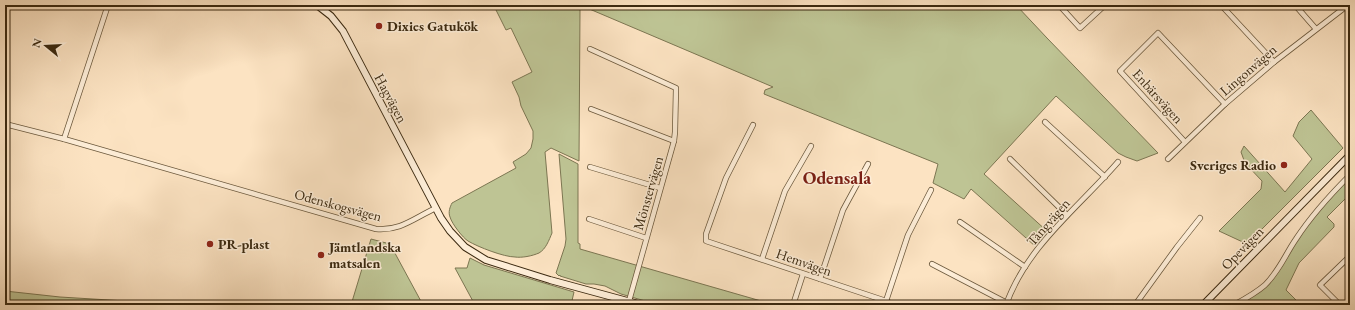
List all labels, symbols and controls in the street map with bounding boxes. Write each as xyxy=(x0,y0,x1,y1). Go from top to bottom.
place label: Dixies Gatukök xyxy=(387,17,479,35)
marker: Dixies Gatukök xyxy=(374,21,384,31)
north arrow xyxy=(26,26,66,66)
text: N xyxy=(28,36,45,49)
street label: Lingonvägen xyxy=(1216,40,1281,100)
street label: Enbärsvägen xyxy=(1129,65,1188,128)
street label: Hagvägen xyxy=(371,70,412,126)
street label: Mönstervägen xyxy=(629,153,667,232)
place label: Sveriges Radio xyxy=(1190,156,1276,174)
marker: Sveriges Radio xyxy=(1279,160,1289,170)
district label: Odensala xyxy=(803,166,871,189)
street label: Odenskogsvägen xyxy=(292,185,384,225)
street label: Tångvägen xyxy=(1022,194,1074,250)
street label: Opevägen xyxy=(1217,222,1268,274)
place label: PR-plast xyxy=(218,235,270,253)
place label: Jämtlandska matsalen xyxy=(327,238,402,272)
marker: PR-plast xyxy=(205,239,215,249)
street label: Hemvägen xyxy=(774,244,835,280)
marker: Jämtlandska matsalen xyxy=(316,250,326,260)

